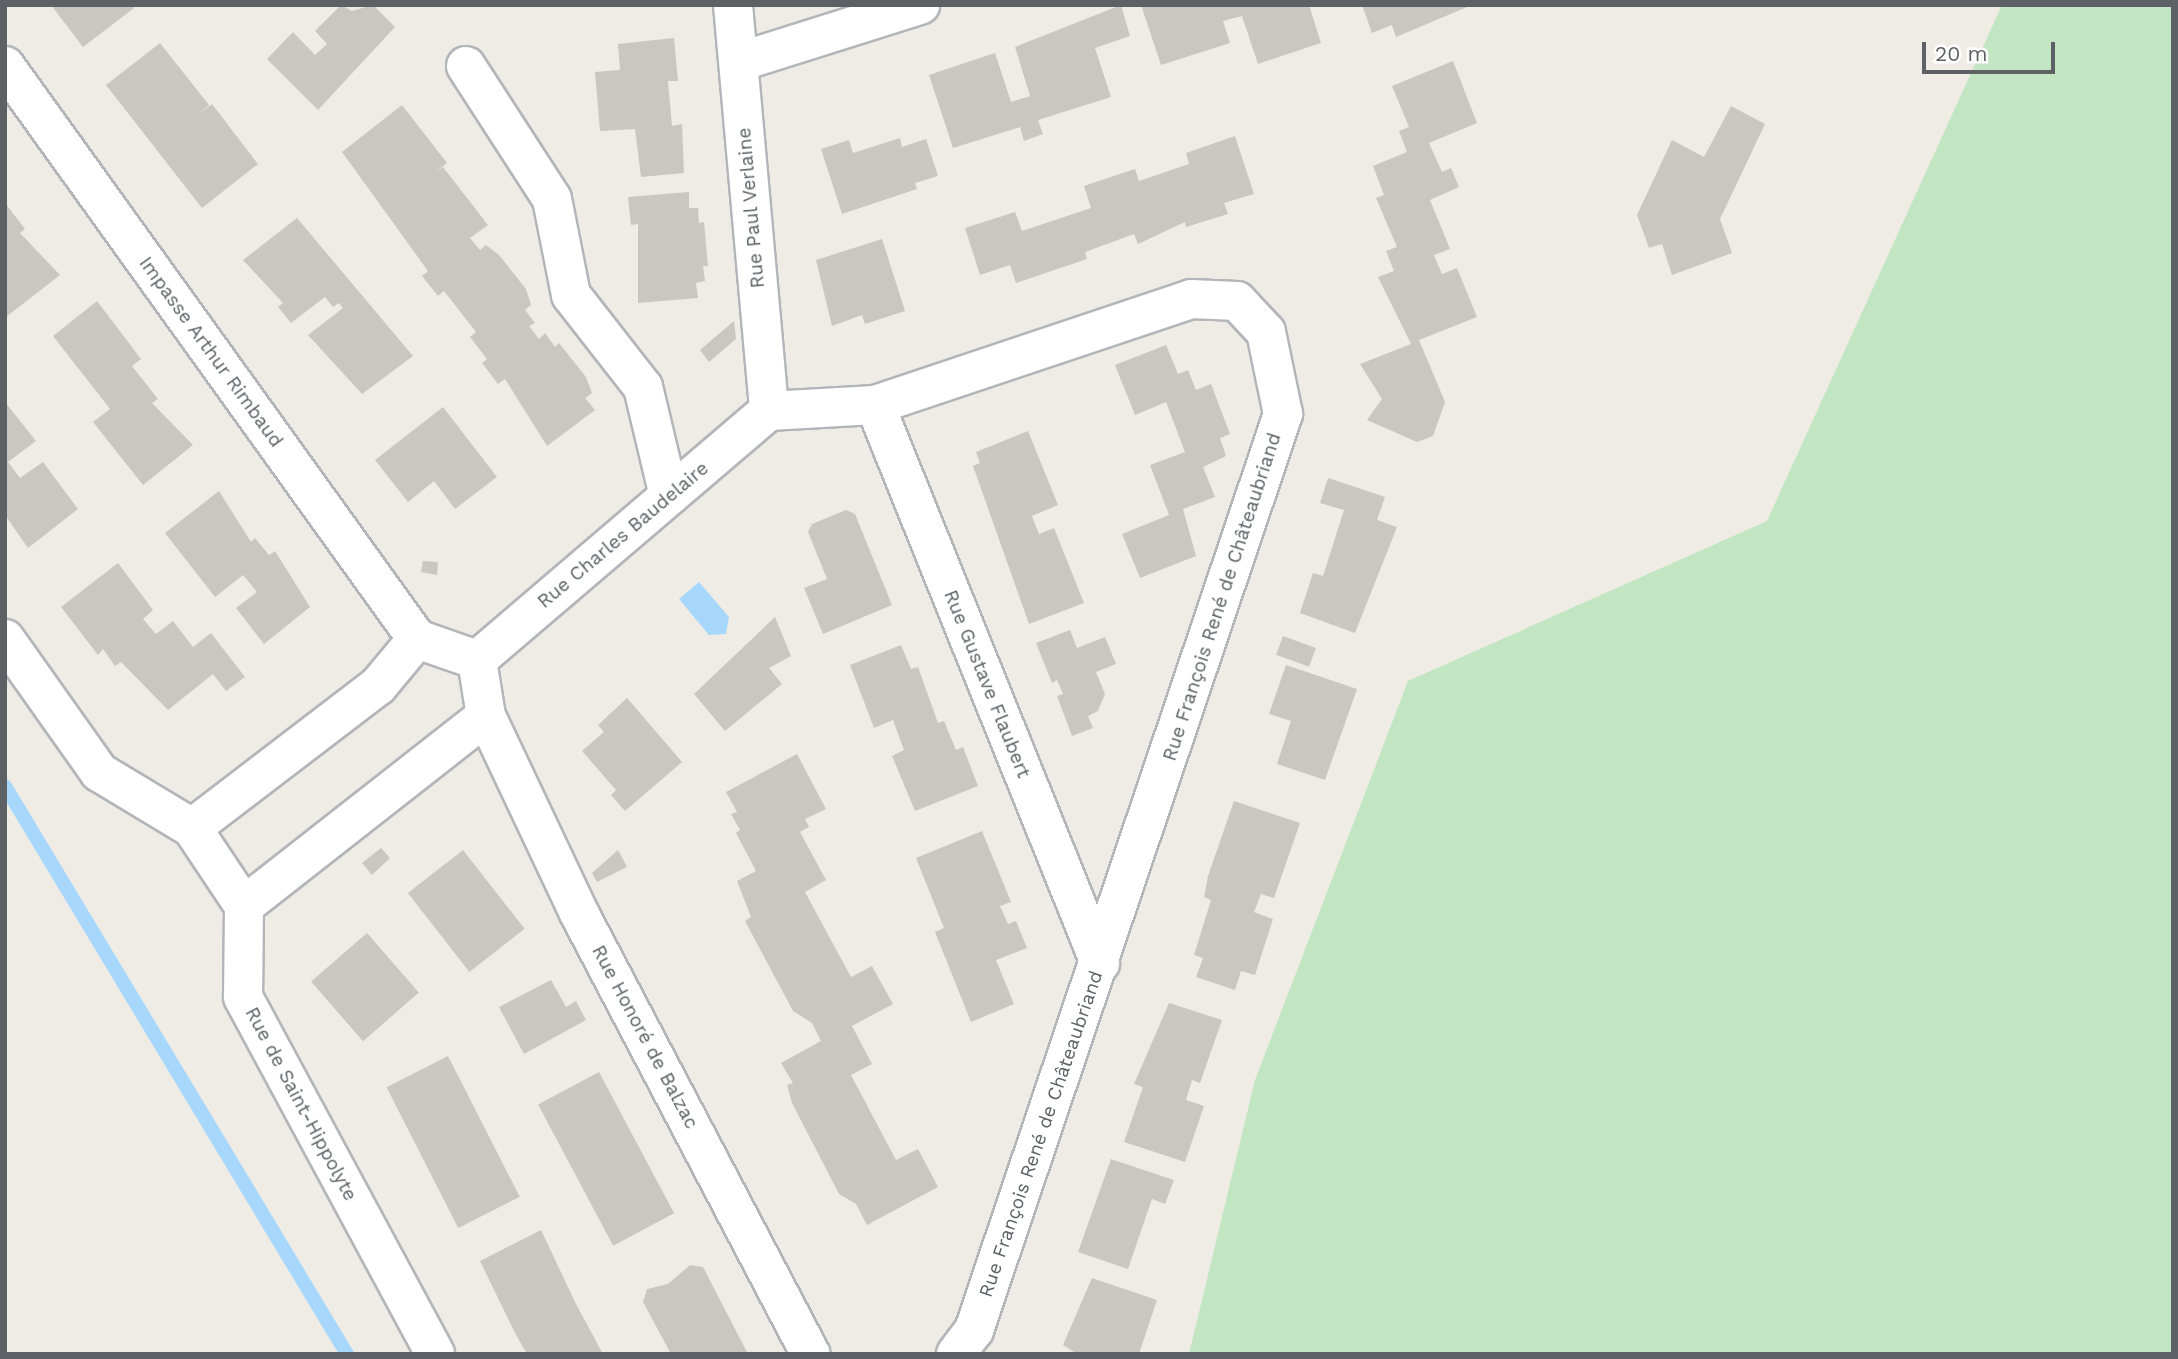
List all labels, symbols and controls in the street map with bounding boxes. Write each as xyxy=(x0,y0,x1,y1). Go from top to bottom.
scale bar xyxy=(1926,28,2059,72)
text: 20 m xyxy=(1935,41,1987,66)
street label: Rue Paul Verlaine xyxy=(733,126,769,290)
street label: Impasse Arthur Rimbaud xyxy=(134,252,288,452)
street label: Rue François René de Châteaubriand xyxy=(1158,430,1286,764)
street label: Rue Charles Baudelaire xyxy=(533,457,713,613)
street label: Rue Gustave Flaubert xyxy=(939,587,1035,781)
street label: Rue Honoré de Balzac xyxy=(587,941,703,1133)
street label: Rue François René de Châteaubriand xyxy=(974,968,1108,1300)
street label: Rue de Saint-Hippolyte xyxy=(240,1003,362,1205)

